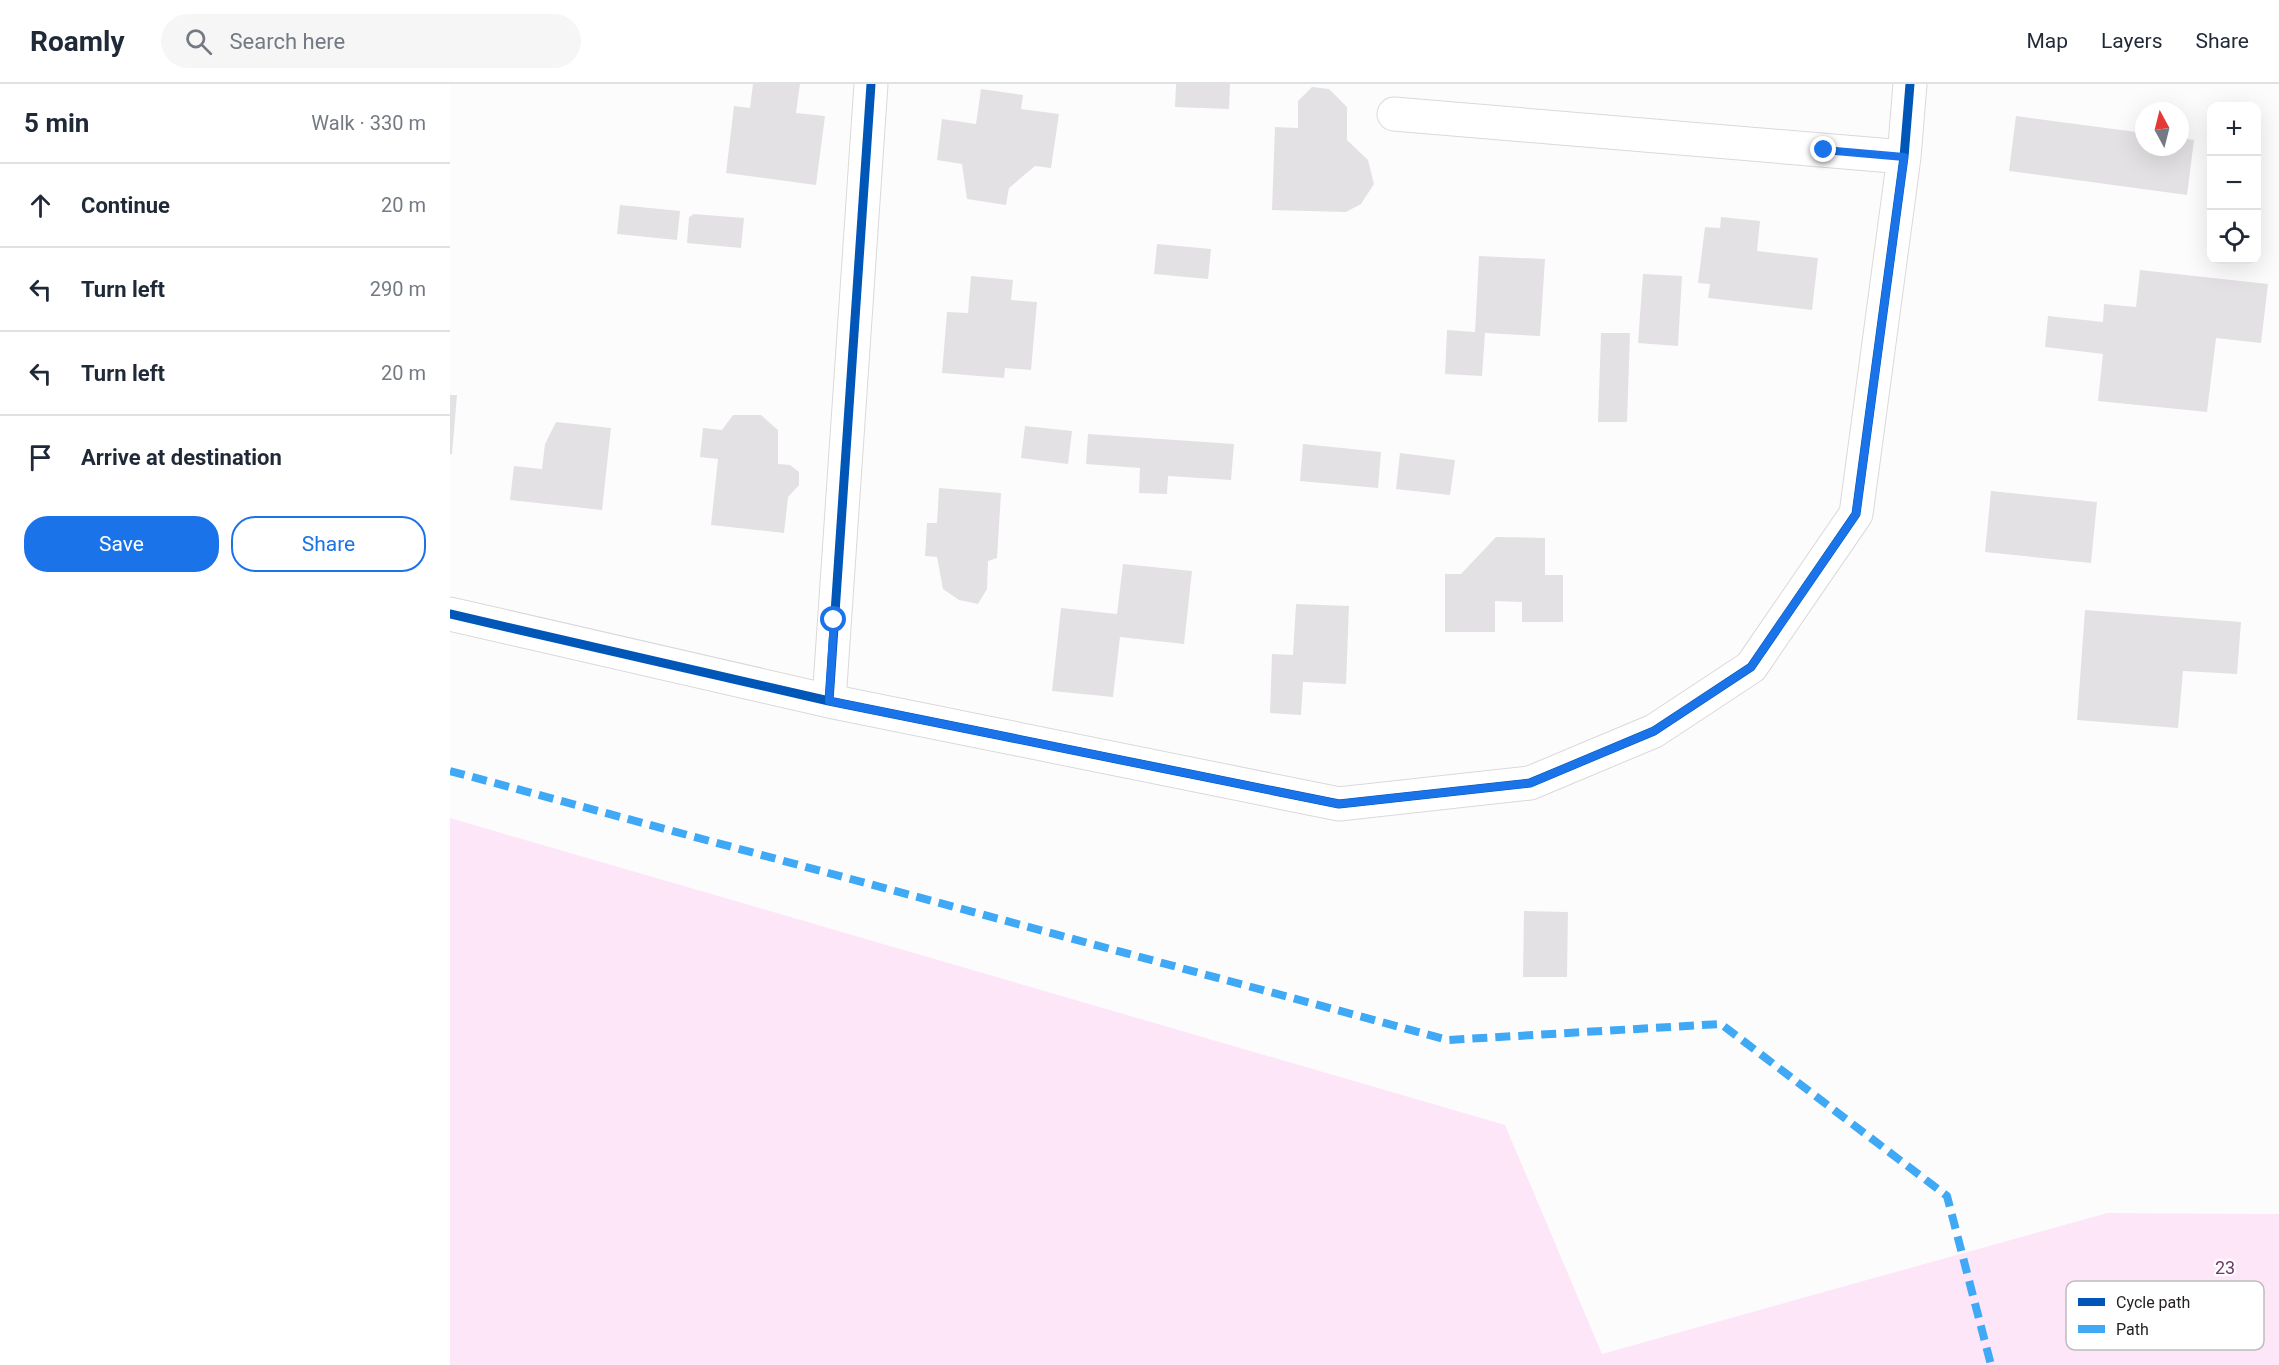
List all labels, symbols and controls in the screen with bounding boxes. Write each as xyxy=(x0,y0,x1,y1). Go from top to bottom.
search box xyxy=(161,14,581,68)
text: Roamly xyxy=(30,25,125,58)
icon: search xyxy=(182,25,215,58)
text: Search here xyxy=(230,29,345,54)
text: Map xyxy=(2026,29,2068,53)
text: Layers xyxy=(2101,29,2162,53)
text: Share xyxy=(2195,29,2249,53)
north arrow xyxy=(2135,102,2189,156)
map controls xyxy=(2207,102,2261,264)
button: + xyxy=(2207,102,2261,156)
text: 5 min xyxy=(24,108,89,138)
text: Walk · 330 m xyxy=(311,111,426,135)
route end xyxy=(1810,136,1836,162)
button: − xyxy=(2207,156,2261,210)
icon: ahead xyxy=(24,189,57,222)
text: Continue xyxy=(81,193,170,218)
text: 20 m xyxy=(381,193,426,217)
button: locate xyxy=(2207,210,2261,264)
icon: left xyxy=(24,273,57,306)
text: Turn left xyxy=(81,277,165,302)
text: 290 m xyxy=(370,277,426,301)
icon: left xyxy=(24,357,57,390)
text: Turn left xyxy=(81,361,165,386)
text: 20 m xyxy=(381,361,426,385)
icon: arrive xyxy=(24,441,57,474)
text: Arrive at destination xyxy=(81,445,282,470)
button: Save xyxy=(24,516,219,572)
button: Share xyxy=(231,516,426,572)
route start xyxy=(820,606,846,632)
park label: 23 xyxy=(2215,1257,2235,1278)
legend xyxy=(2066,1281,2264,1350)
text: Cycle path xyxy=(2116,1293,2190,1312)
text: Path xyxy=(2116,1320,2149,1339)

